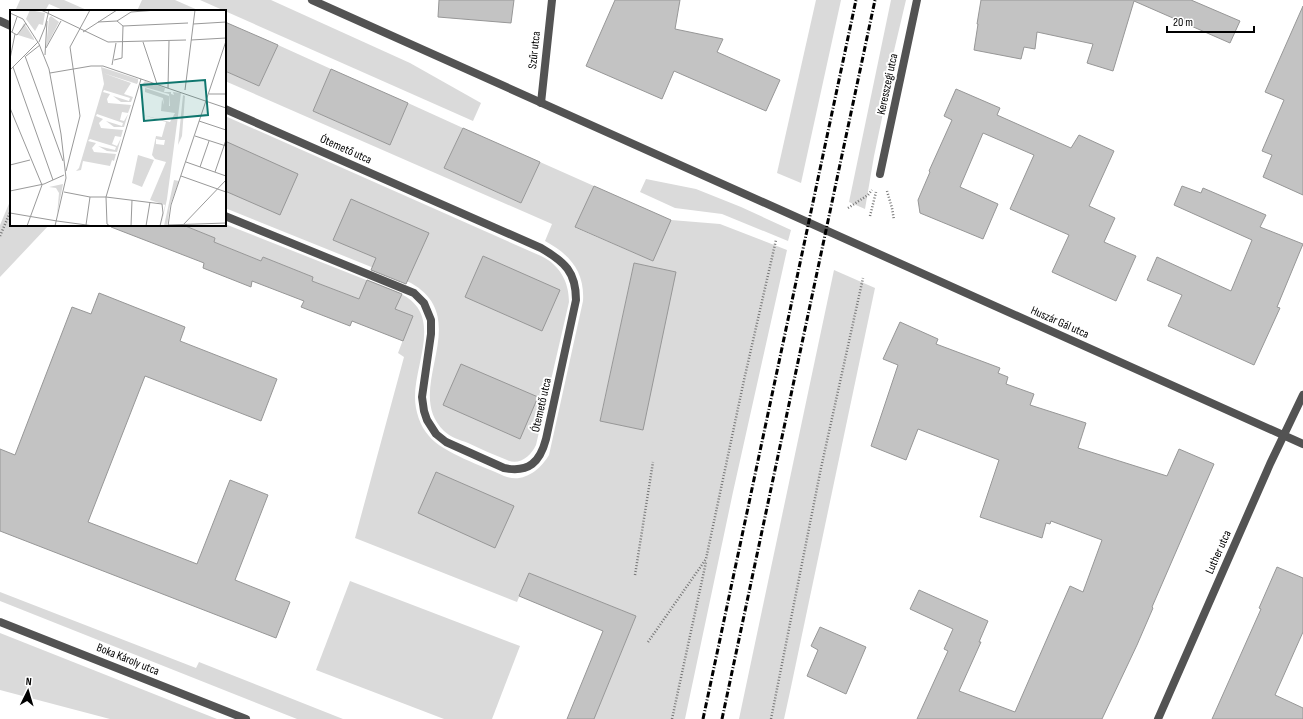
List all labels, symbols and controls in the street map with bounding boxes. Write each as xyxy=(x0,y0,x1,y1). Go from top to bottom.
scale bar xyxy=(1167,8,1254,34)
inset map xyxy=(10,10,226,226)
text: 20 m xyxy=(1173,15,1193,30)
street label: Szűr utca xyxy=(525,30,544,70)
street label: Keresszegi utca xyxy=(874,52,901,116)
street label: Ótemető utca xyxy=(318,131,374,168)
street label: Huszár Gál utca xyxy=(1028,303,1092,342)
street label: Ótemető utca xyxy=(528,376,555,434)
street label: Luther utca xyxy=(1202,528,1235,576)
street label: Boka Károly utca xyxy=(94,640,162,679)
north arrow xyxy=(8,671,48,711)
text: N xyxy=(25,675,32,688)

